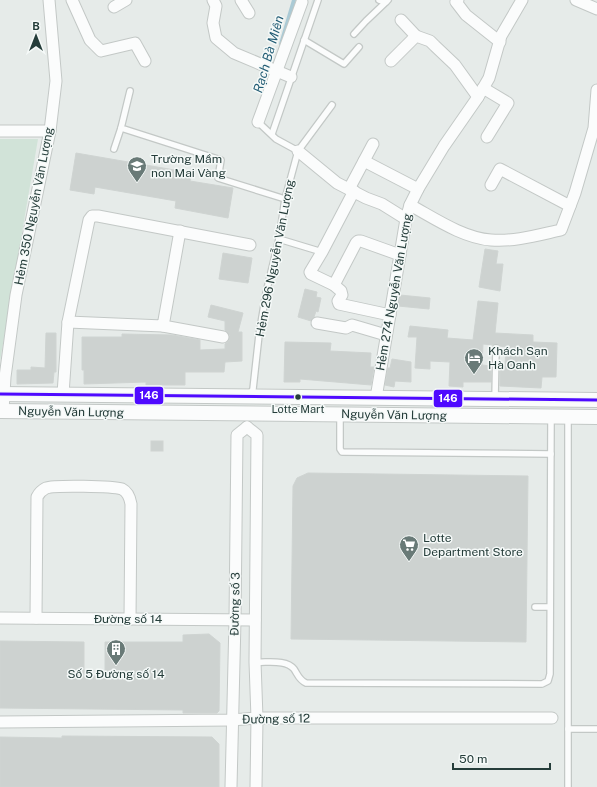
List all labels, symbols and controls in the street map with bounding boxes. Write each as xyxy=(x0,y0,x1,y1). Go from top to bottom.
water label: Rạch Bà Miên xyxy=(250,14,287,95)
north arrow xyxy=(16,16,56,56)
text: B xyxy=(32,20,40,32)
street label: Hẻm 350 Nguyễn Văn Lượng xyxy=(12,126,56,286)
place label: Trường Mầm non Mai Vàng xyxy=(151,152,226,180)
school or university icon: Trường Mầm non Mai Vàng xyxy=(126,155,148,183)
street label: Hẻm 296 Nguyễn Văn Lượng xyxy=(253,178,297,338)
street label: Hẻm 274 Nguyễn Văn Lượng xyxy=(373,212,415,372)
place label: Khách Sạn Hà Oanh xyxy=(488,344,548,372)
hotel icon: Khách Sạn Hà Oanh xyxy=(463,347,485,375)
line badge: 146 xyxy=(134,386,164,405)
text: 146 xyxy=(139,389,159,401)
line badge: 146 xyxy=(433,389,463,408)
marker: Lotte Mart xyxy=(293,392,303,402)
text: 146 xyxy=(438,392,458,404)
place label: Lotte Mart xyxy=(271,403,325,415)
street label: Nguyễn Văn Lượng xyxy=(18,404,124,420)
street label: Nguyễn Văn Lượng xyxy=(341,407,447,423)
place label: Lotte Department Store xyxy=(423,531,523,559)
supermarket icon: Lotte Department Store xyxy=(398,534,420,562)
street label: Đường số 3 xyxy=(227,572,243,636)
street label: Đường số 14 xyxy=(94,612,163,626)
building icon: Số 5 Đường số 14 xyxy=(105,638,127,666)
place label: Số 5 Đường số 14 xyxy=(68,667,165,681)
street label: Đường số 12 xyxy=(242,711,310,727)
scale bar xyxy=(453,745,550,771)
text: 50 m xyxy=(459,752,487,766)

